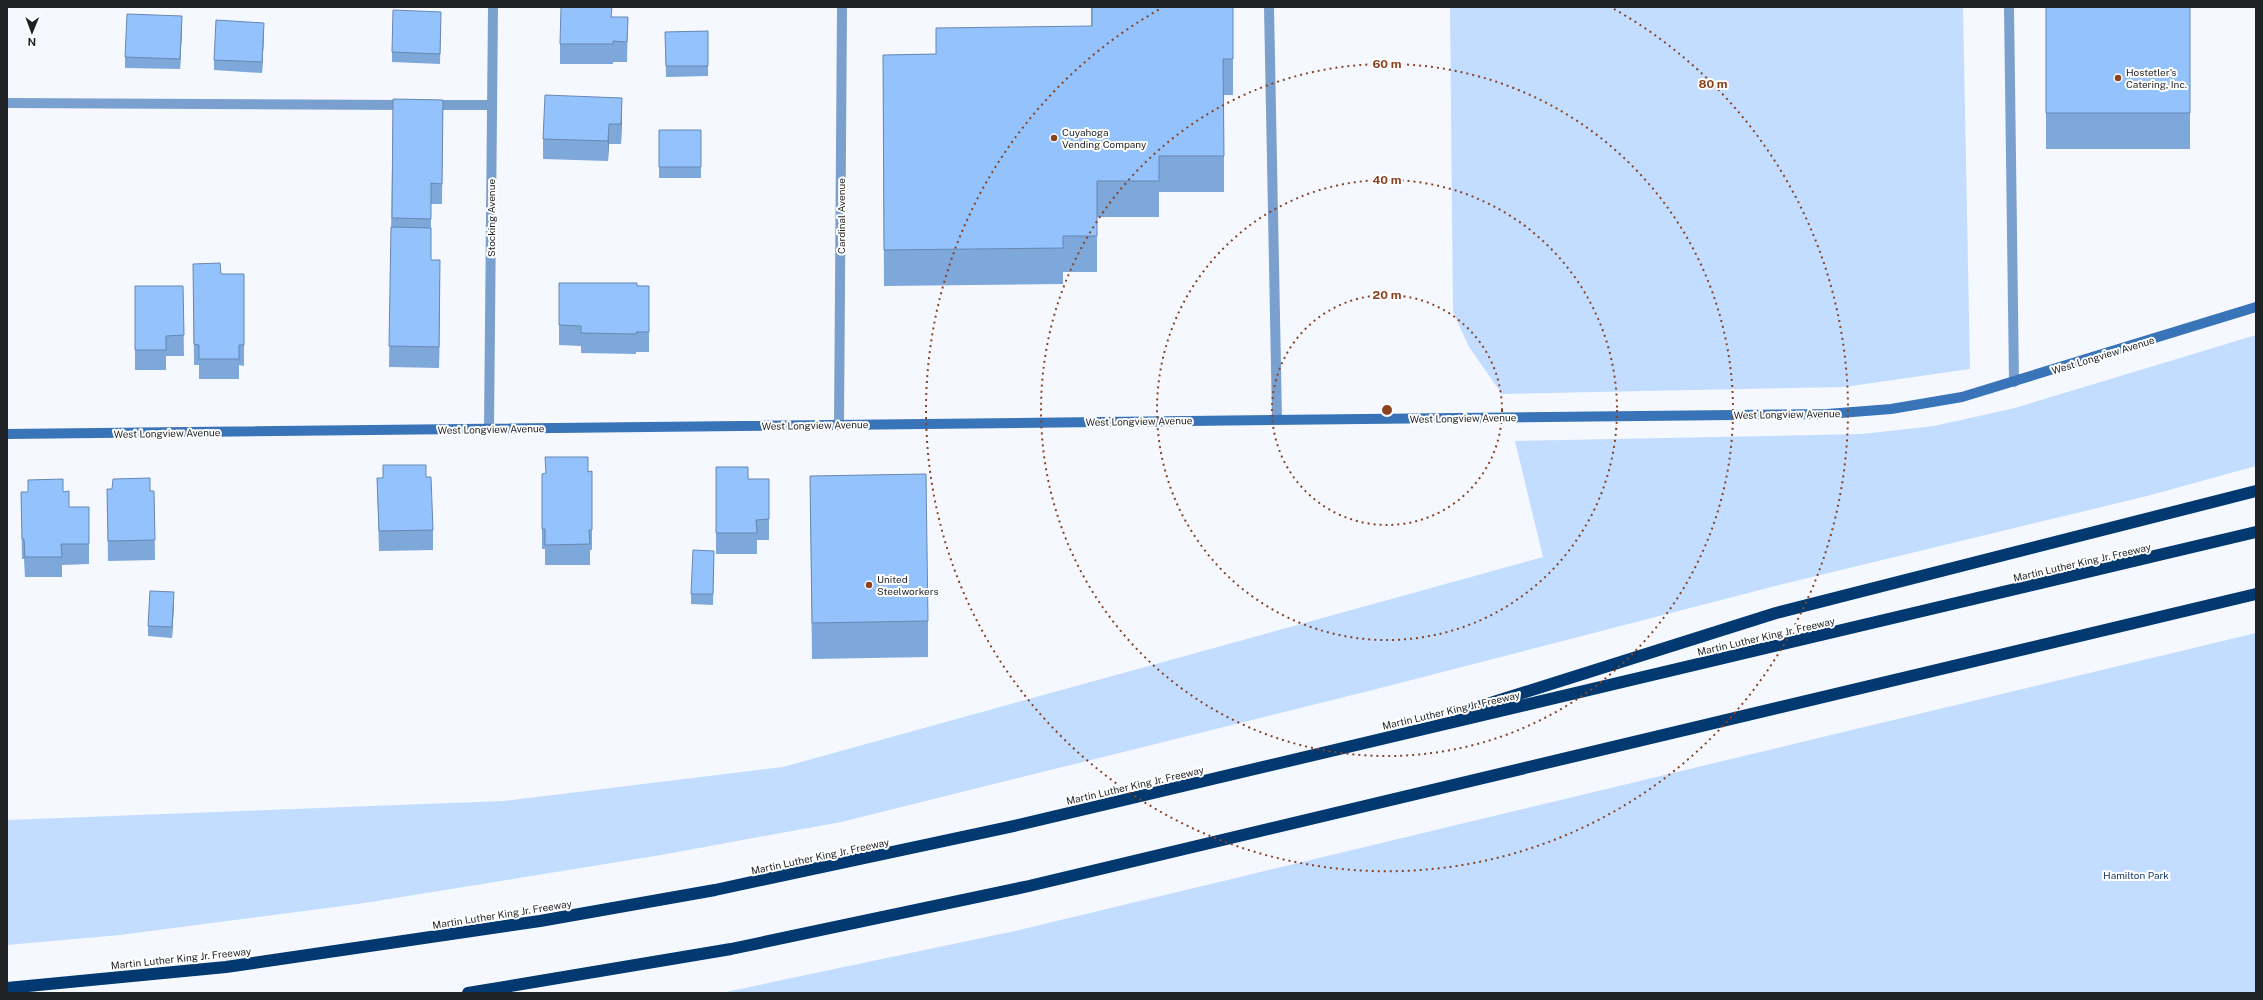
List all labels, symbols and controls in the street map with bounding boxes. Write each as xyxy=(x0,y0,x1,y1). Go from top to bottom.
north arrow xyxy=(12,12,52,52)
text: N xyxy=(27,36,36,48)
text: 60 m xyxy=(1372,57,1402,71)
place label: Hostetler's Catering, Inc. xyxy=(2126,66,2187,90)
marker: Hostetler's Catering, Inc. xyxy=(2113,73,2123,83)
text: 80 m xyxy=(1698,77,1728,91)
place label: Cuyahoga Vending Company xyxy=(1062,126,1147,150)
marker: Cuyahoga Vending Company xyxy=(1049,133,1059,143)
text: 40 m xyxy=(1372,173,1402,187)
street label: Cardinal Avenue xyxy=(835,178,847,254)
street label: Stocking Avenue xyxy=(485,179,497,257)
text: 20 m xyxy=(1373,288,1402,302)
street label: West Longview Avenue xyxy=(2050,334,2156,376)
centre of rings xyxy=(1380,403,1394,417)
street label: West Longview Avenue xyxy=(1733,407,1841,421)
street label: West Longview Avenue xyxy=(1409,411,1517,425)
street label: West Longview Avenue xyxy=(1085,414,1193,428)
street label: West Longview Avenue xyxy=(761,418,869,432)
street label: West Longview Avenue xyxy=(437,422,545,436)
street label: West Longview Avenue xyxy=(113,426,221,440)
street label: Martin Luther King Jr. Freeway xyxy=(2012,540,2153,584)
place label: United Steelworkers xyxy=(877,573,939,597)
marker: United Steelworkers xyxy=(864,580,874,590)
street label: Martin Luther King Jr. Freeway xyxy=(1696,614,1837,658)
street label: Martin Luther King Jr. Freeway xyxy=(1381,688,1522,732)
street label: Martin Luther King Jr. Freeway xyxy=(1065,763,1206,807)
street label: Martin Luther King Jr. Freeway xyxy=(750,835,891,877)
park label: Hamilton Park xyxy=(2103,869,2169,881)
street label: Martin Luther King Jr. Freeway xyxy=(431,897,573,931)
street label: Martin Luther King Jr. Freeway xyxy=(110,945,252,971)

